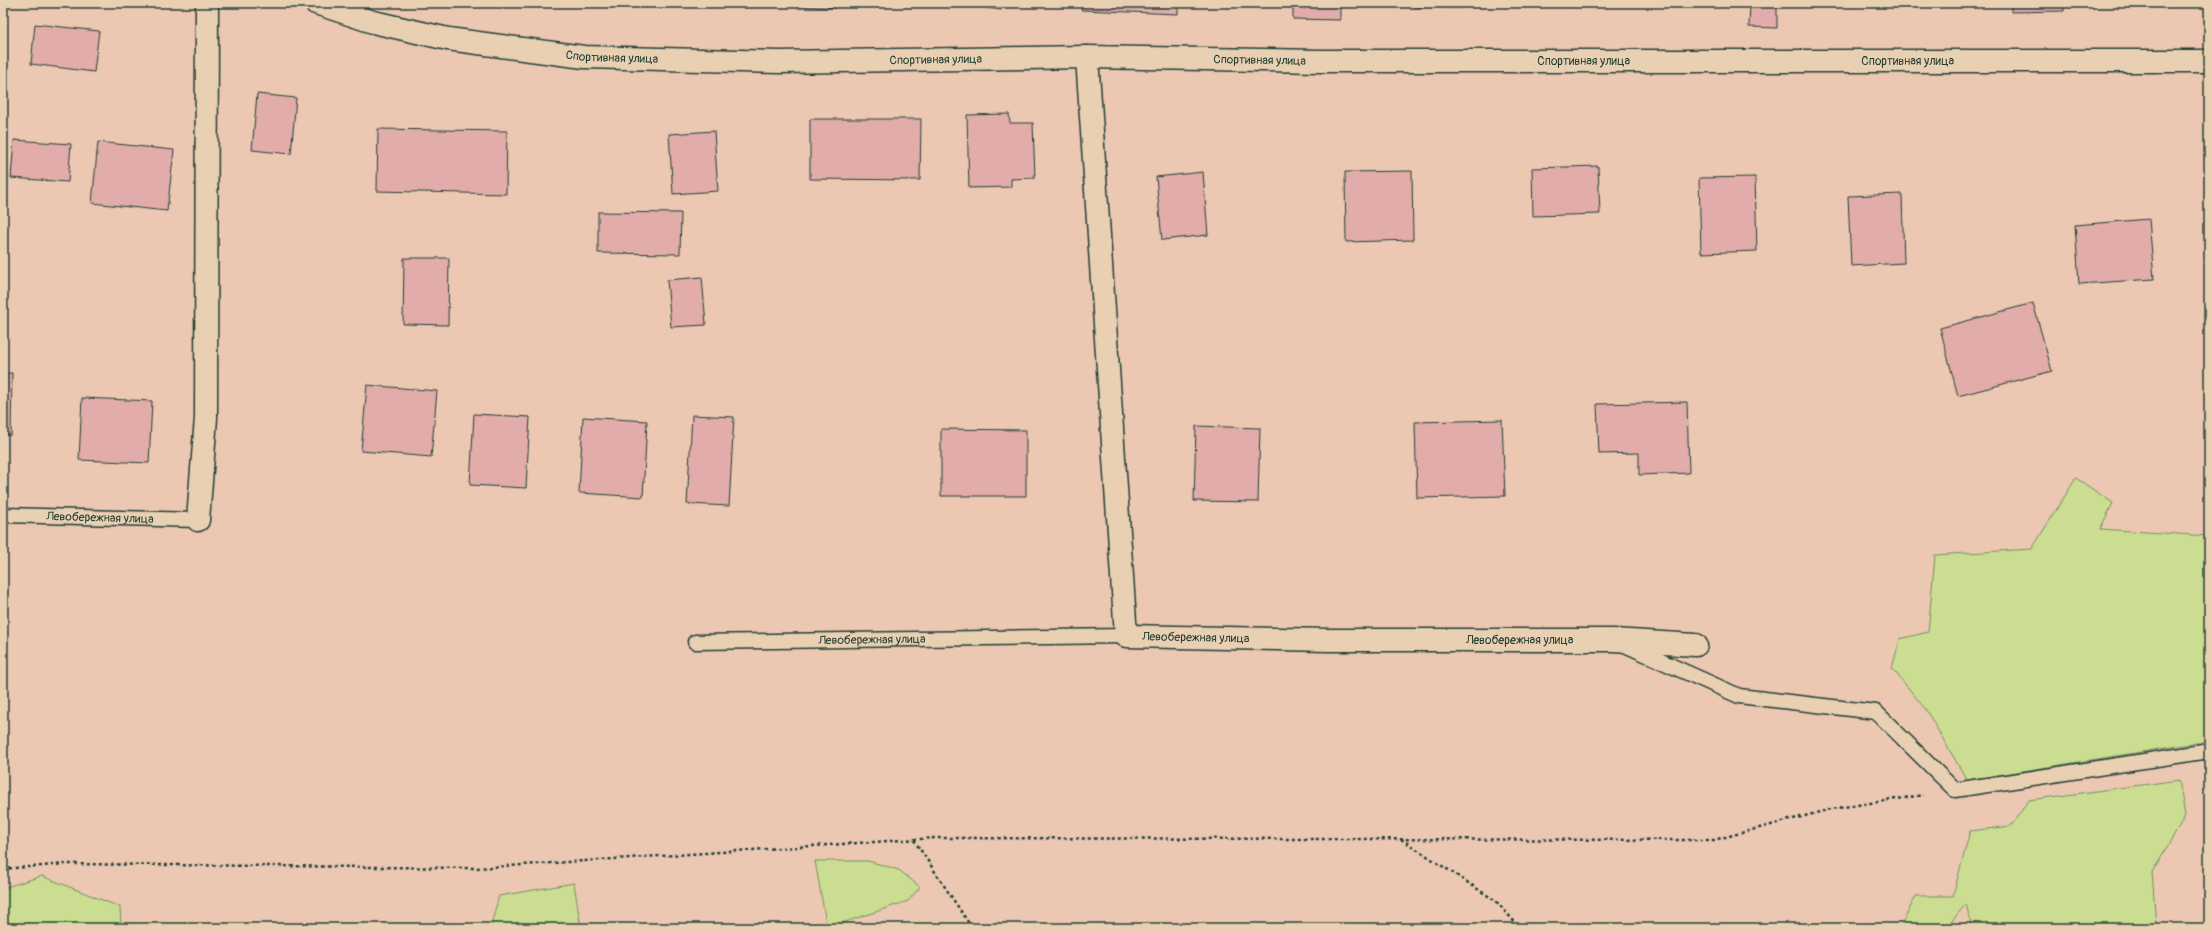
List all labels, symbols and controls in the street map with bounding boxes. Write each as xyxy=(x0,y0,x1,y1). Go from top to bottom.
street label: Спортивная улица xyxy=(565,47,659,66)
street label: Спортивная улица xyxy=(889,51,983,68)
street label: Спортивная улица xyxy=(1213,52,1307,68)
street label: Спортивная улица xyxy=(1537,54,1630,69)
street label: Спортивная улица xyxy=(1861,54,1954,69)
street label: Левобережная улица xyxy=(45,509,154,526)
street label: Левобережная улица xyxy=(1141,629,1250,646)
street label: Левобережная улица xyxy=(817,631,926,648)
street label: Левобережная улица xyxy=(1465,633,1574,648)

